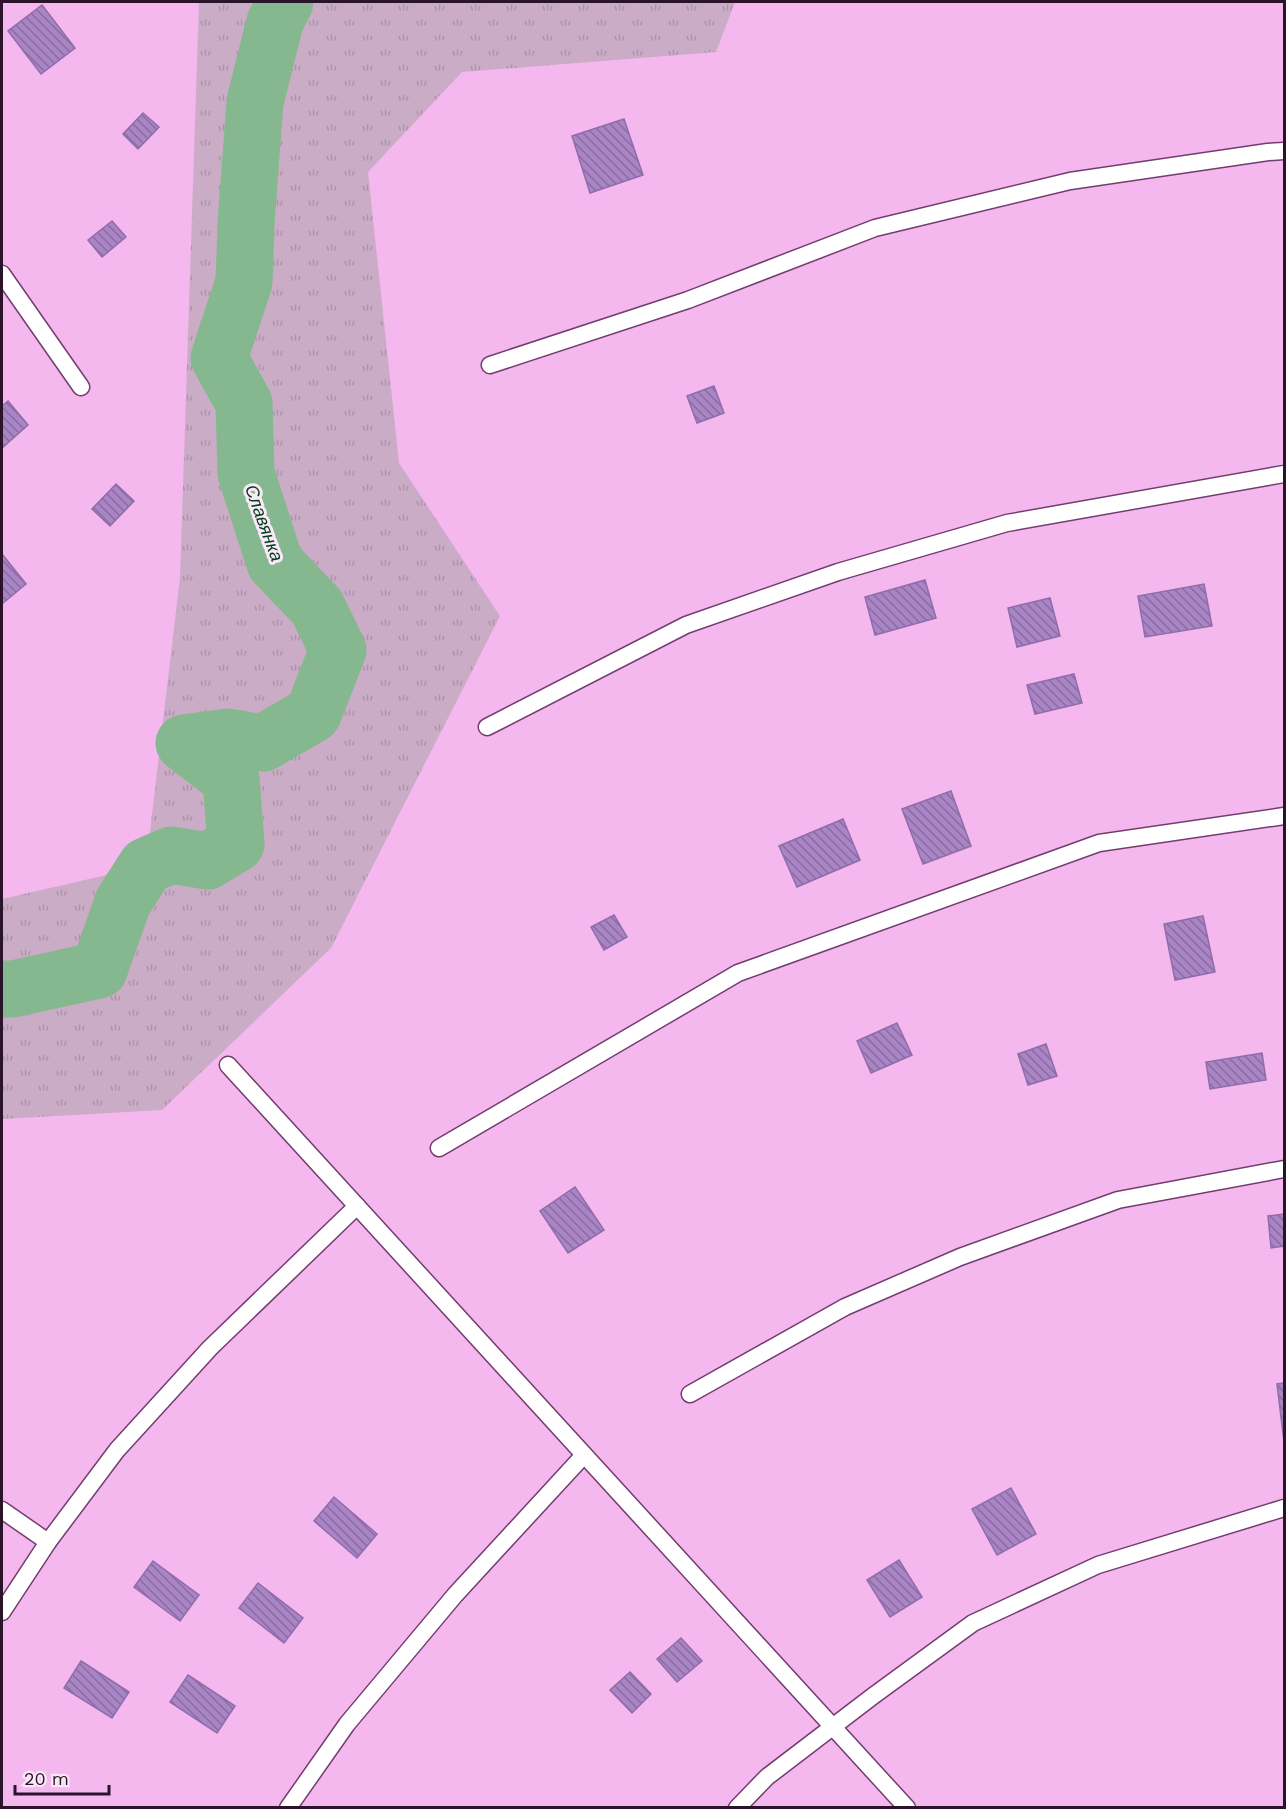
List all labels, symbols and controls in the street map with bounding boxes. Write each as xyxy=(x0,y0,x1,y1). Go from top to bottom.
water label: Славянка xyxy=(241,482,288,564)
scale bar xyxy=(15,1758,110,1796)
text: 20 m xyxy=(24,1768,69,1789)

